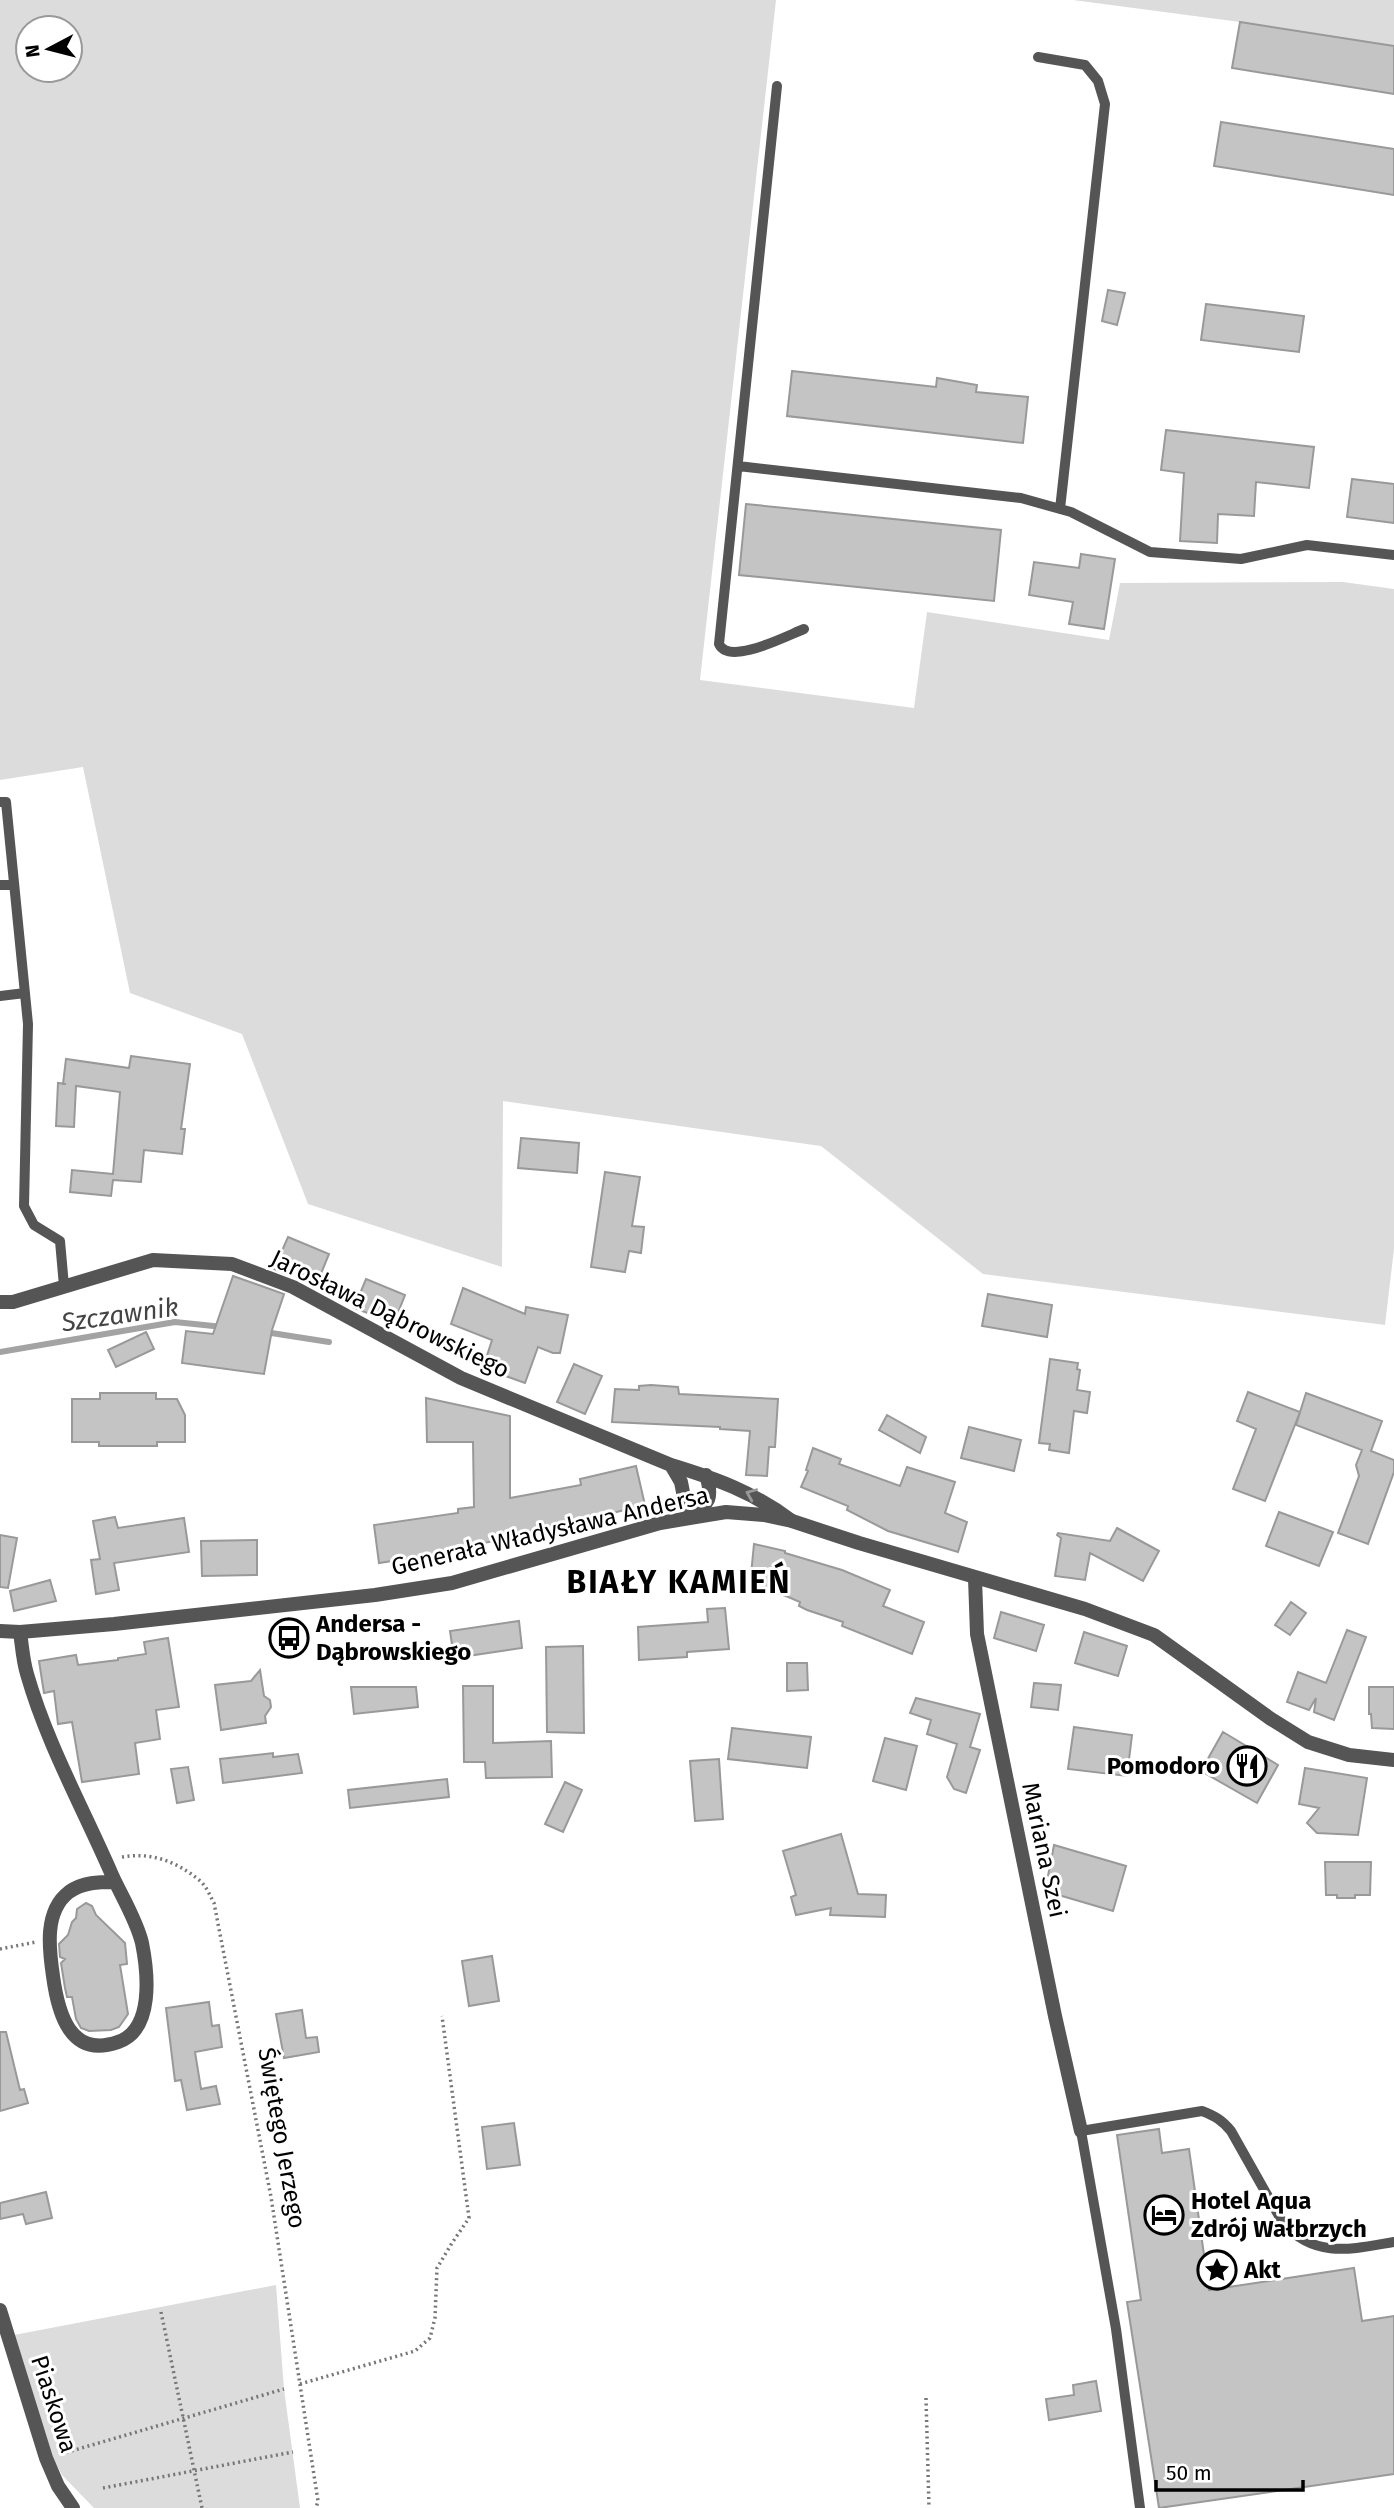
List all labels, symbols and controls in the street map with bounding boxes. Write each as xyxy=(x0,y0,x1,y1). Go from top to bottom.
north arrow xyxy=(14,14,84,84)
text: N xyxy=(20,43,45,59)
street label: Jarosława Dąbrowskiego xyxy=(266,1244,514,1384)
water label: Szczawnik xyxy=(58,1291,181,1339)
street label: Generała Władysława Andersa xyxy=(389,1481,711,1581)
one-way arrow xyxy=(746,1489,758,1503)
district label: BIAŁY KAMIEŃ xyxy=(566,1561,792,1601)
place label: Andersa - Dąbrowskiego xyxy=(315,1610,471,1666)
bus stop icon: Andersa - Dąbrowskiego xyxy=(268,1617,310,1659)
restaurant icon: Pomodoro xyxy=(1226,1745,1268,1787)
place label: Pomodoro xyxy=(1107,1752,1220,1780)
street label: Mariana Szei xyxy=(1016,1780,1072,1920)
street label: Świętego Jerzego xyxy=(252,2045,313,2231)
place label: Hotel Aqua Zdrój Wałbrzych xyxy=(1191,2187,1367,2243)
hotel icon: Hotel Aqua Zdrój Wałbrzych xyxy=(1143,2194,1185,2236)
place icon: Akt xyxy=(1196,2249,1238,2291)
place label: Akt xyxy=(1243,2256,1281,2284)
street label: Piaskowa xyxy=(25,2352,83,2456)
scale bar xyxy=(1156,2448,1303,2492)
text: 50 m xyxy=(1166,2460,1212,2486)

